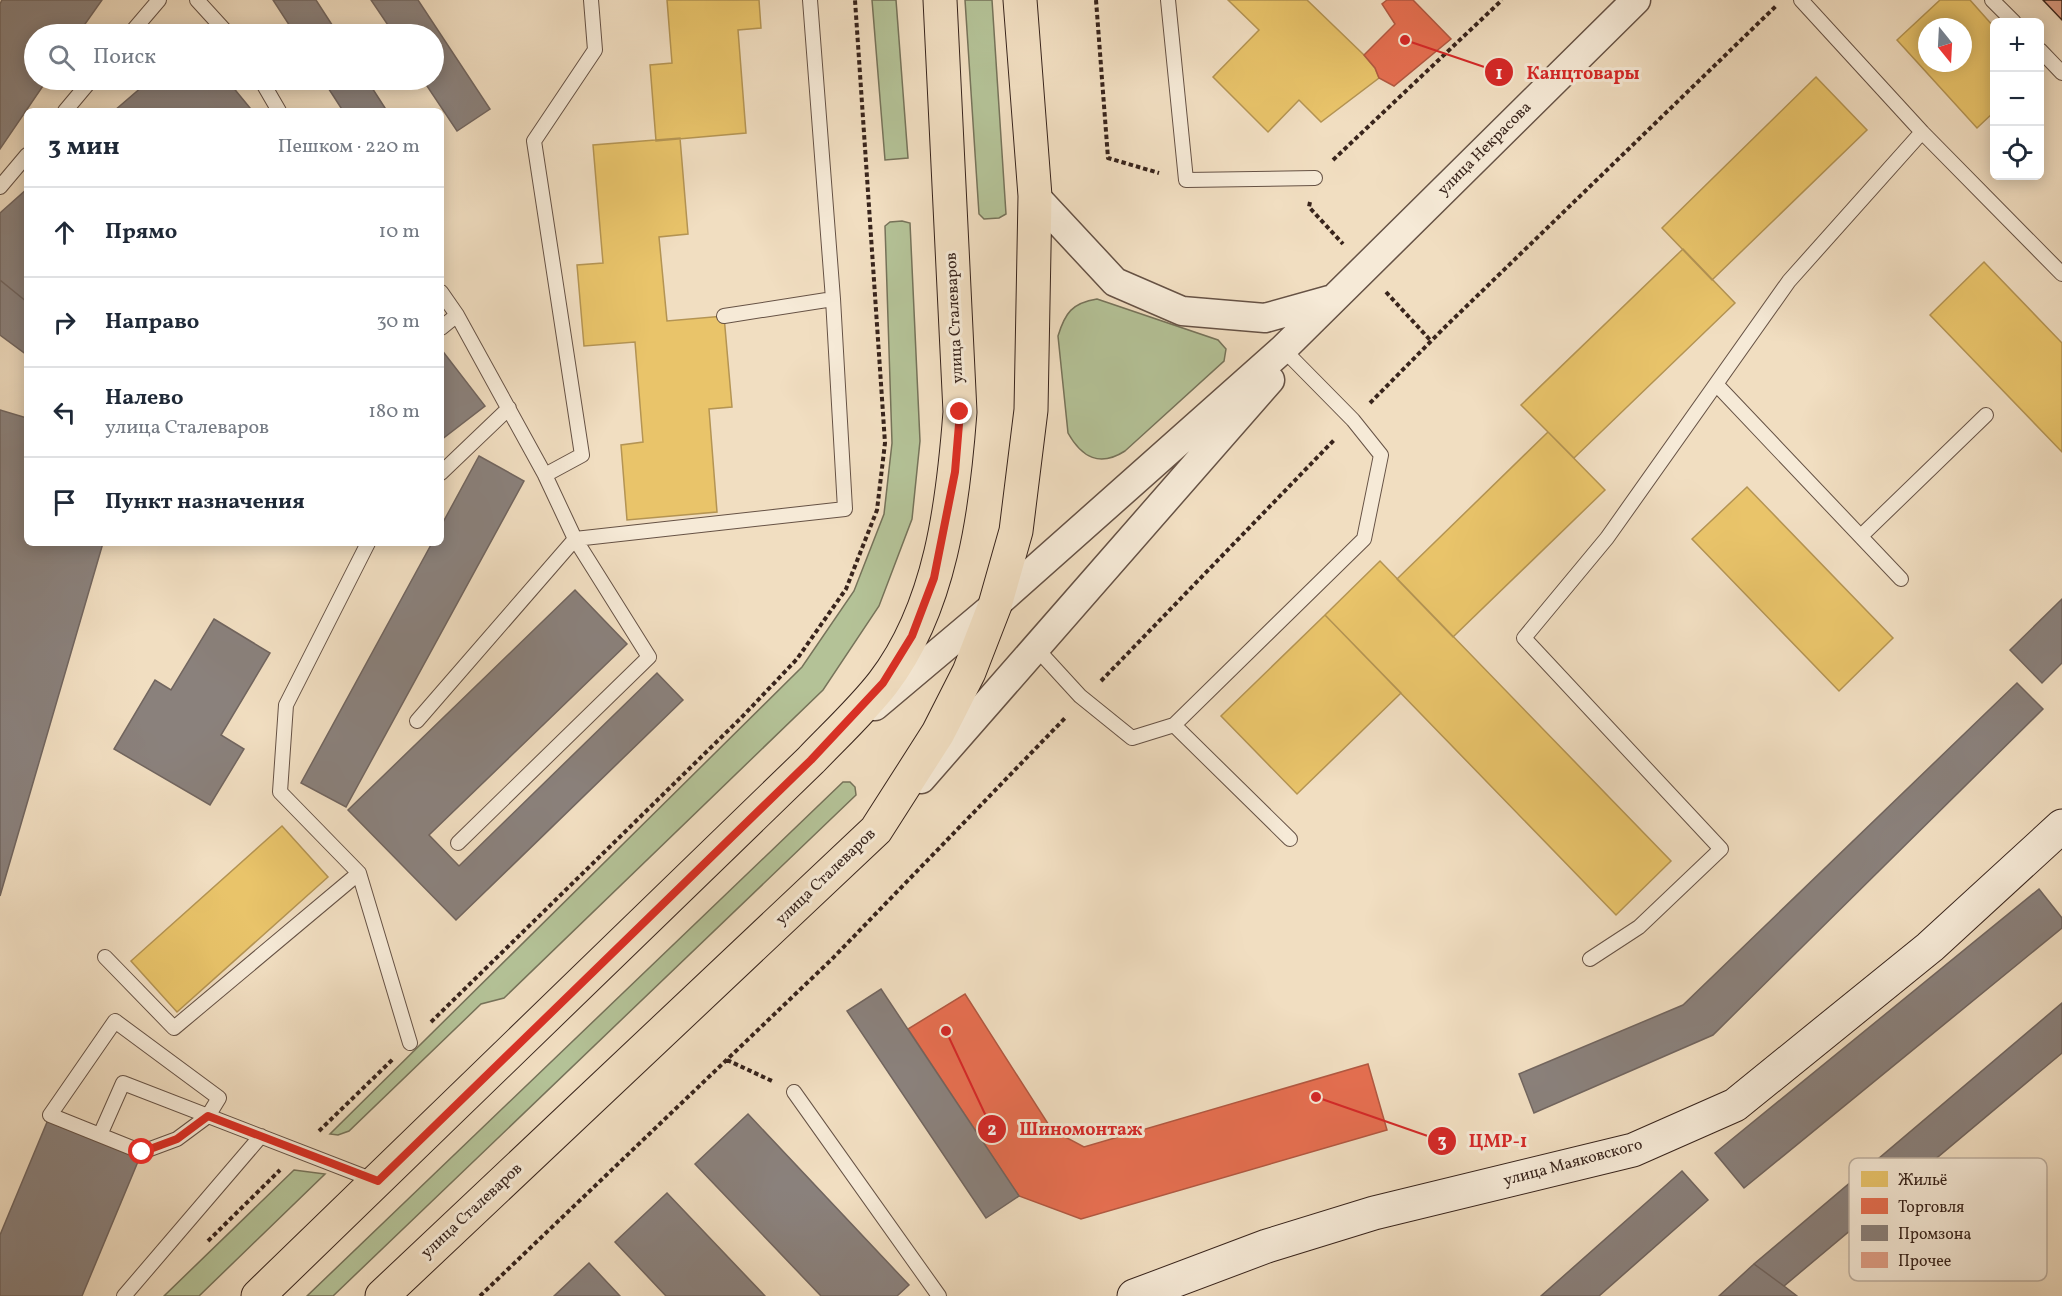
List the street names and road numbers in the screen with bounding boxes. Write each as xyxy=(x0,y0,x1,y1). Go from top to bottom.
street label: улица Некрасова xyxy=(1433,97,1537,201)
street label: улица Сталеваров xyxy=(941,252,969,384)
street label: улица Сталеваров xyxy=(771,823,881,931)
street label: улица Маяковского xyxy=(1501,1134,1645,1192)
street label: улица Сталеваров xyxy=(416,1158,528,1264)

